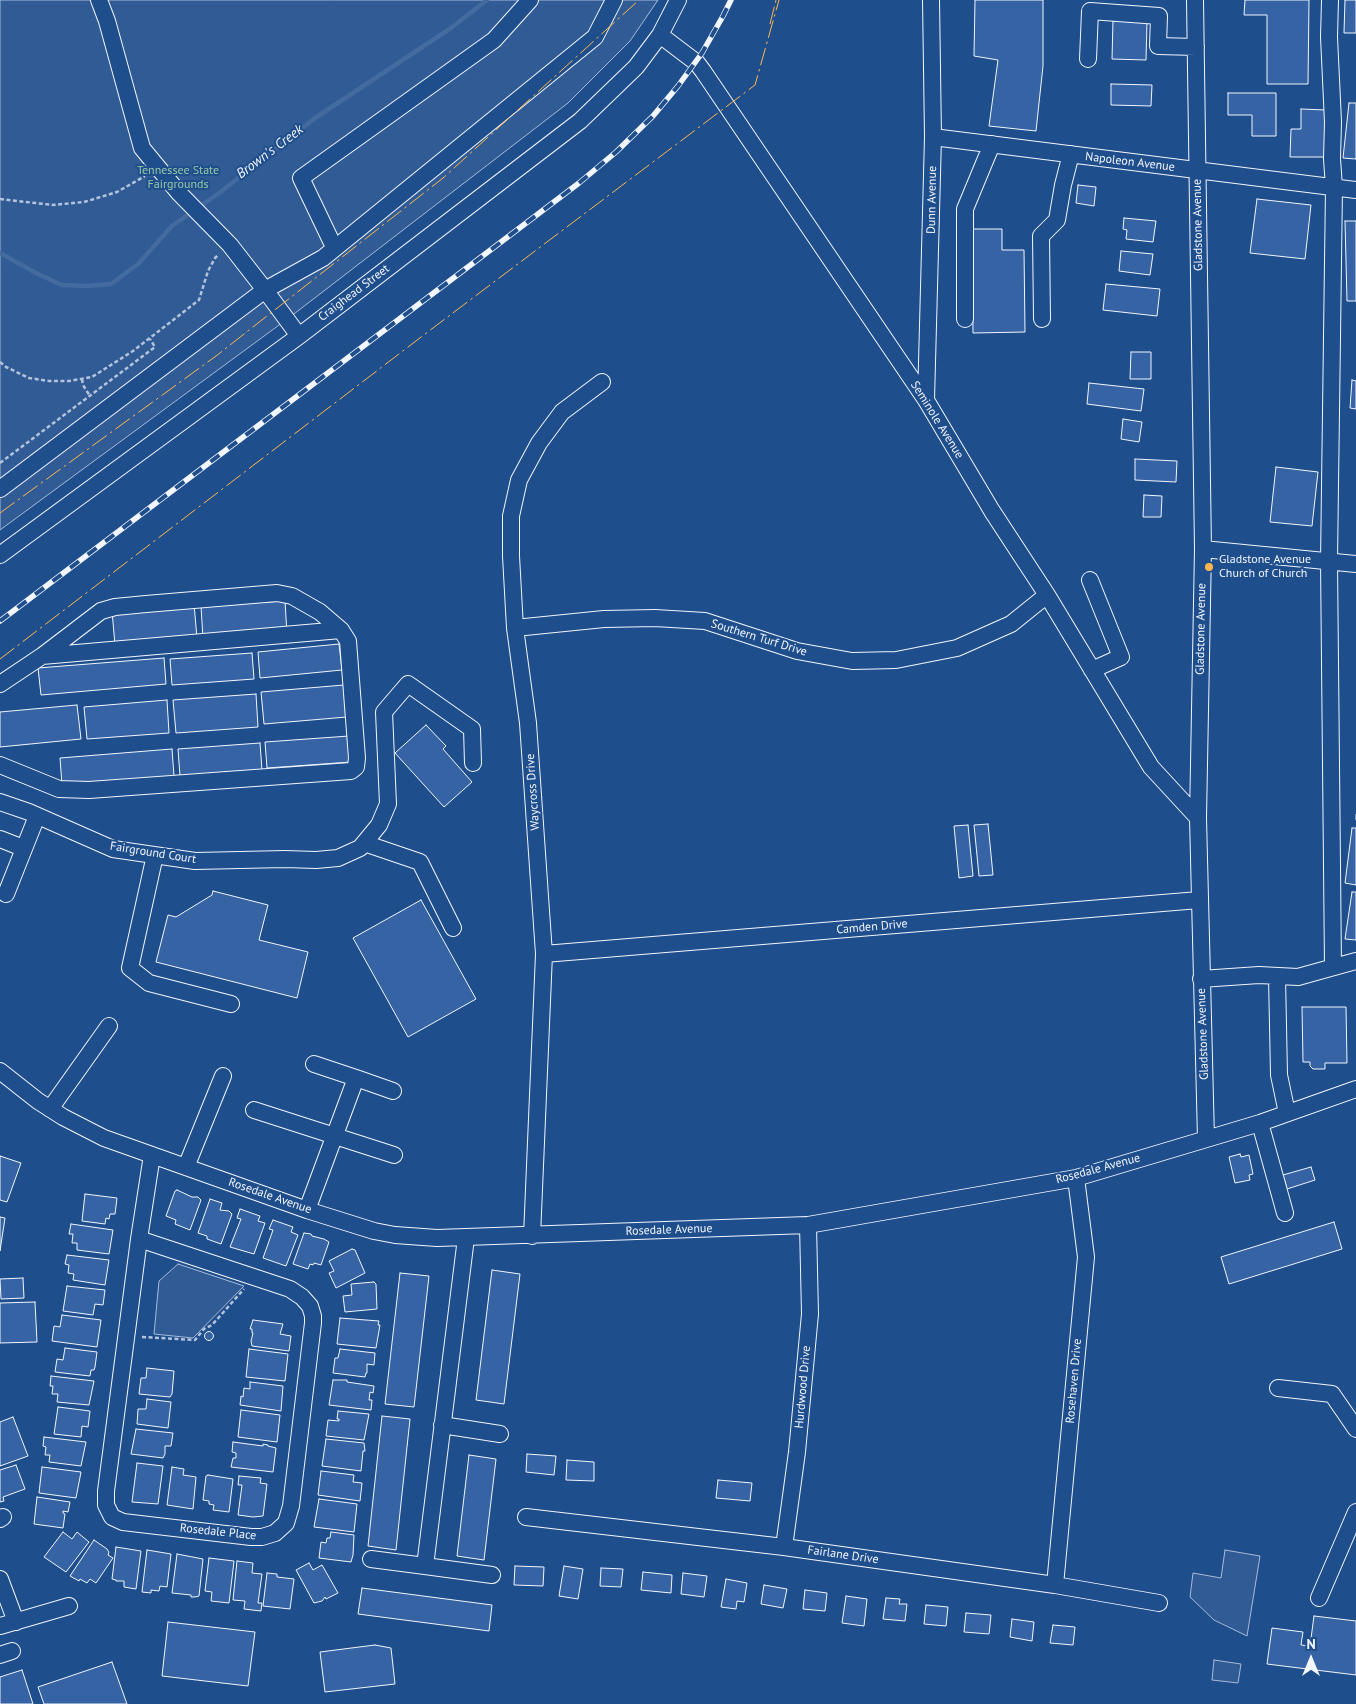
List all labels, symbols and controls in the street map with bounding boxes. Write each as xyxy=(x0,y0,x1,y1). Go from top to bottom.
water label: Brown's Creek xyxy=(233,121,307,183)
street label: Napoleon Avenue xyxy=(1084,149,1176,175)
park label: Tennessee State Fairgrounds xyxy=(137,164,219,192)
street label: Dunn Avenue xyxy=(924,166,940,234)
street label: Gladstone Avenue xyxy=(1190,179,1206,271)
street label: Craighead Street xyxy=(316,262,392,324)
street label: Seminole Avenue xyxy=(907,379,967,461)
place label: Gladstone Avenue Church of Church xyxy=(1219,553,1311,581)
marker: Gladstone Avenue Church of Church xyxy=(1203,561,1215,573)
street label: Gladstone Avenue xyxy=(1193,583,1209,675)
street label: Southern Turf Drive xyxy=(709,617,809,659)
street label: Waycross Drive xyxy=(523,753,543,831)
street label: Fairground Court xyxy=(109,839,197,867)
street label: Camden Drive xyxy=(836,917,908,937)
street label: Gladstone Avenue xyxy=(1194,988,1212,1080)
street label: Rosedale Avenue xyxy=(1054,1151,1142,1187)
street label: Rosedale Avenue xyxy=(227,1175,313,1217)
street label: Rosedale Avenue xyxy=(625,1221,713,1239)
street label: Rosehaven Drive xyxy=(1063,1338,1085,1424)
street label: Hurdwood Drive xyxy=(792,1345,814,1429)
street label: Rosedale Place xyxy=(179,1521,257,1543)
street label: Fairlane Drive xyxy=(807,1543,879,1567)
north arrow xyxy=(1286,1634,1336,1684)
text: N xyxy=(1306,1635,1316,1653)

